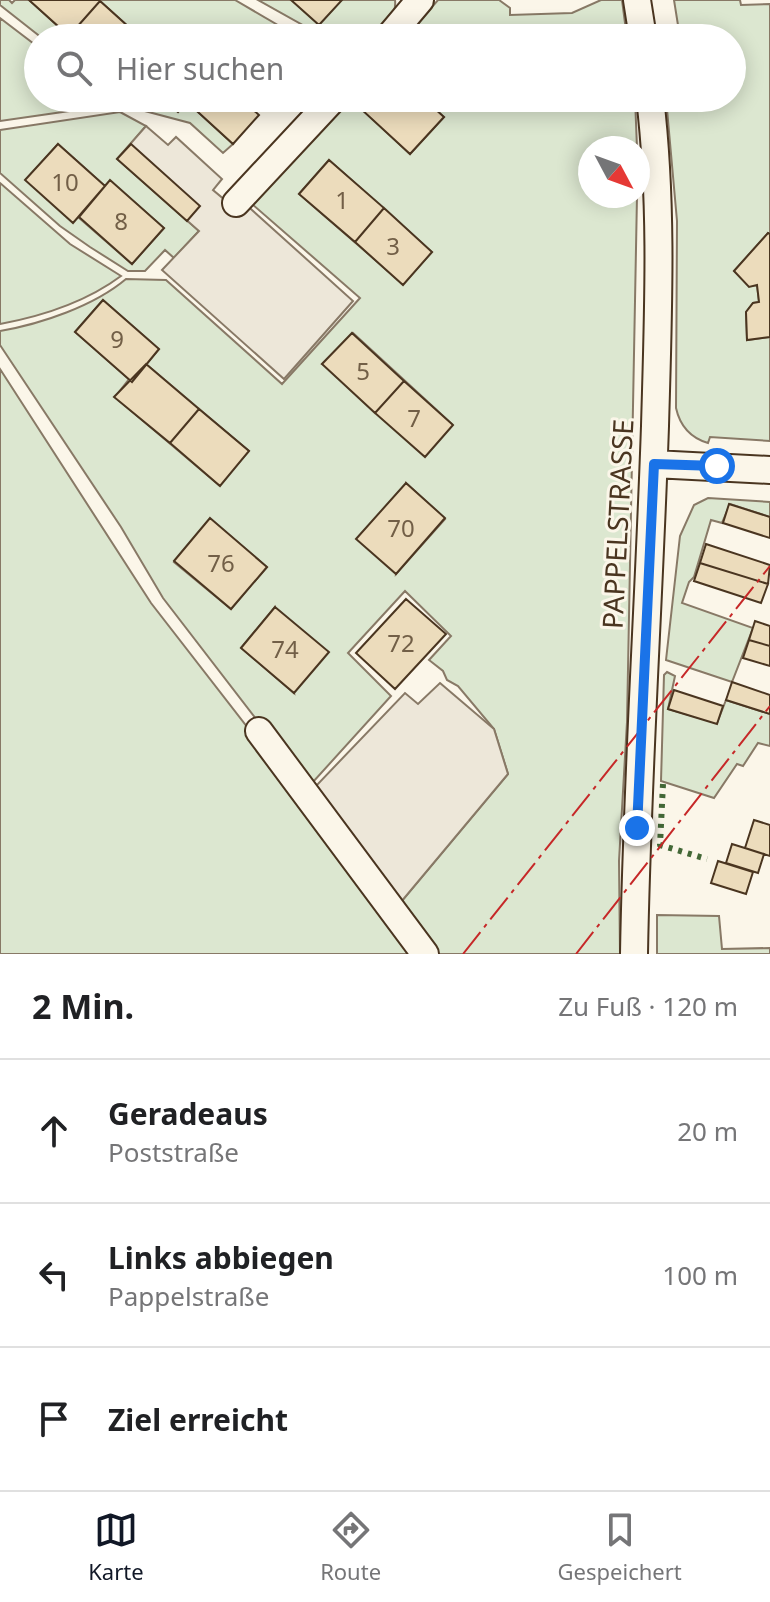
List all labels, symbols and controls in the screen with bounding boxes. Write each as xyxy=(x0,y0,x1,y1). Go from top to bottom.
search box xyxy=(24,24,746,112)
icon: search xyxy=(52,46,96,90)
text: Hier suchen xyxy=(116,48,284,89)
north arrow xyxy=(578,136,650,208)
house number: 10 xyxy=(51,165,79,198)
house number: 1 xyxy=(335,183,349,216)
house number: 8 xyxy=(114,204,128,237)
house number: 3 xyxy=(386,229,400,262)
house number: 9 xyxy=(110,322,124,355)
house number: 5 xyxy=(356,354,370,387)
house number: 7 xyxy=(407,401,421,434)
street label: PAPPELSTRASSE xyxy=(593,418,641,630)
route start xyxy=(699,448,735,484)
house number: 70 xyxy=(387,511,415,544)
house number: 76 xyxy=(207,546,235,579)
house number: 72 xyxy=(387,626,415,659)
house number: 74 xyxy=(271,632,299,665)
route end xyxy=(619,810,655,846)
text: 2 Min. xyxy=(32,983,134,1029)
text: Zu Fuß · 120 m xyxy=(558,988,738,1024)
text: Geradeaus xyxy=(108,1093,268,1134)
icon: ahead xyxy=(32,1109,76,1153)
text: 20 m xyxy=(677,1113,738,1149)
text: Poststraße xyxy=(108,1134,239,1170)
text: Links abbiegen xyxy=(108,1237,334,1278)
icon: left xyxy=(32,1253,76,1297)
text: 100 m xyxy=(662,1257,738,1293)
text: Pappelstraße xyxy=(108,1278,269,1314)
icon: arrive xyxy=(32,1397,76,1441)
text: Ziel erreicht xyxy=(108,1399,288,1440)
tab: Karte xyxy=(88,1508,144,1586)
tab: Route xyxy=(320,1508,381,1586)
tab: Gespeichert xyxy=(558,1508,682,1586)

